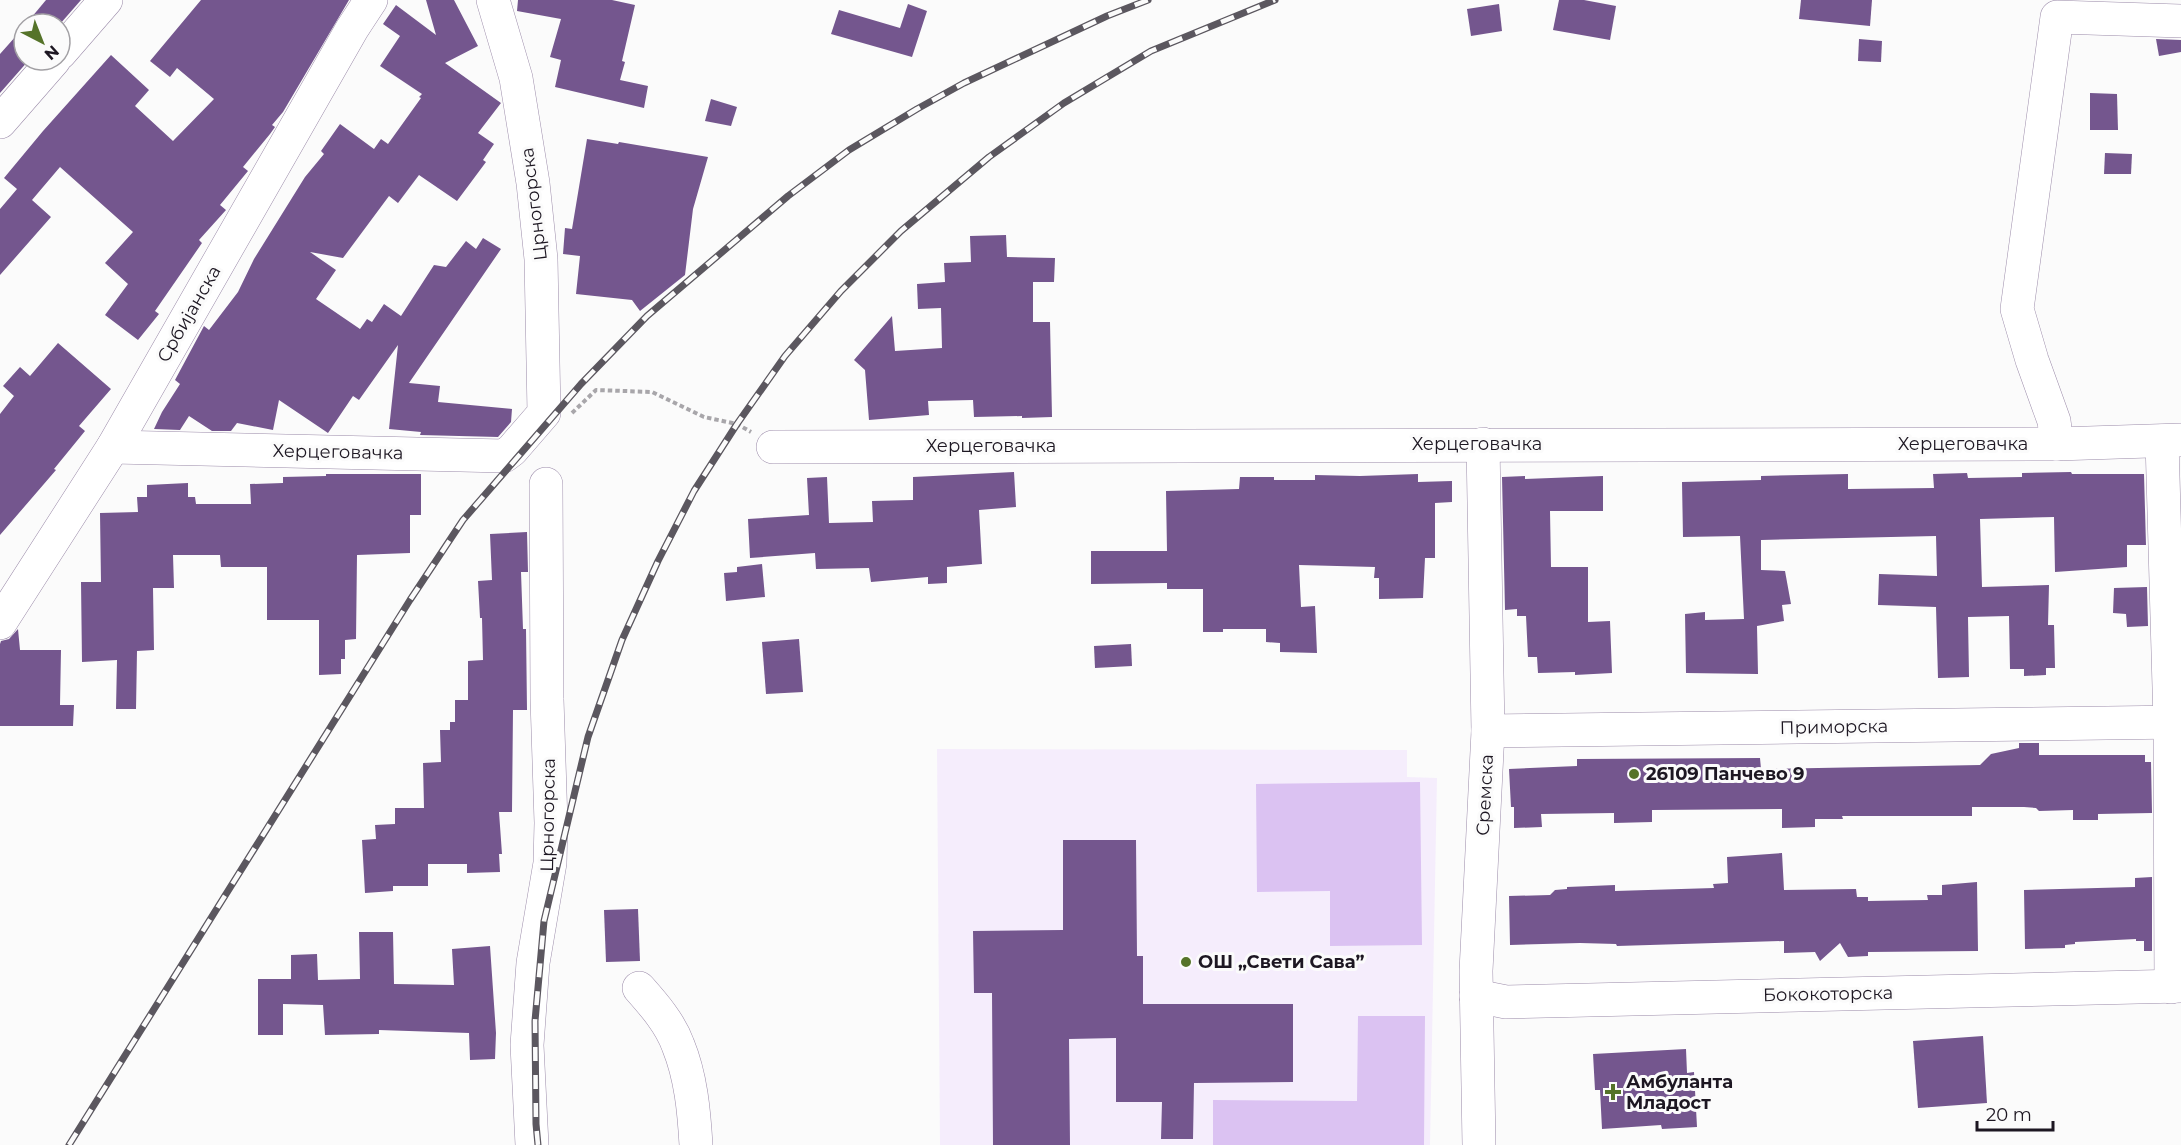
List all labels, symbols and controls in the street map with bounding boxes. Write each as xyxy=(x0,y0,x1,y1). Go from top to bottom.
north arrow xyxy=(12,12,72,72)
text: N xyxy=(41,41,63,64)
street label: Црногорска xyxy=(516,146,552,262)
street label: Србијанска xyxy=(152,262,226,366)
street label: Херцеговачка xyxy=(1412,433,1542,455)
street label: Херцеговачка xyxy=(1898,433,2028,455)
street label: Херцеговачка xyxy=(926,435,1056,457)
street label: Херцеговачка xyxy=(272,440,404,464)
street label: Приморска xyxy=(1780,715,1888,739)
street label: Сремска xyxy=(1472,754,1498,836)
street label: Црногорска xyxy=(536,758,560,872)
place label: 26109 Панчево 9 xyxy=(1646,763,1804,785)
marker: 26109 Панчево 9 xyxy=(1627,767,1641,781)
place label: ОШ „Свети Сава” xyxy=(1198,951,1365,973)
marker: ОШ „Свети Сава” xyxy=(1179,955,1193,969)
street label: Бококоторска xyxy=(1763,982,1893,1006)
place label: Амбуланта Младост xyxy=(1626,1071,1733,1114)
marker: Амбуланта Младост xyxy=(1604,1083,1622,1101)
scale bar xyxy=(1977,1094,2054,1132)
text: 20 m xyxy=(1986,1104,2032,1126)

